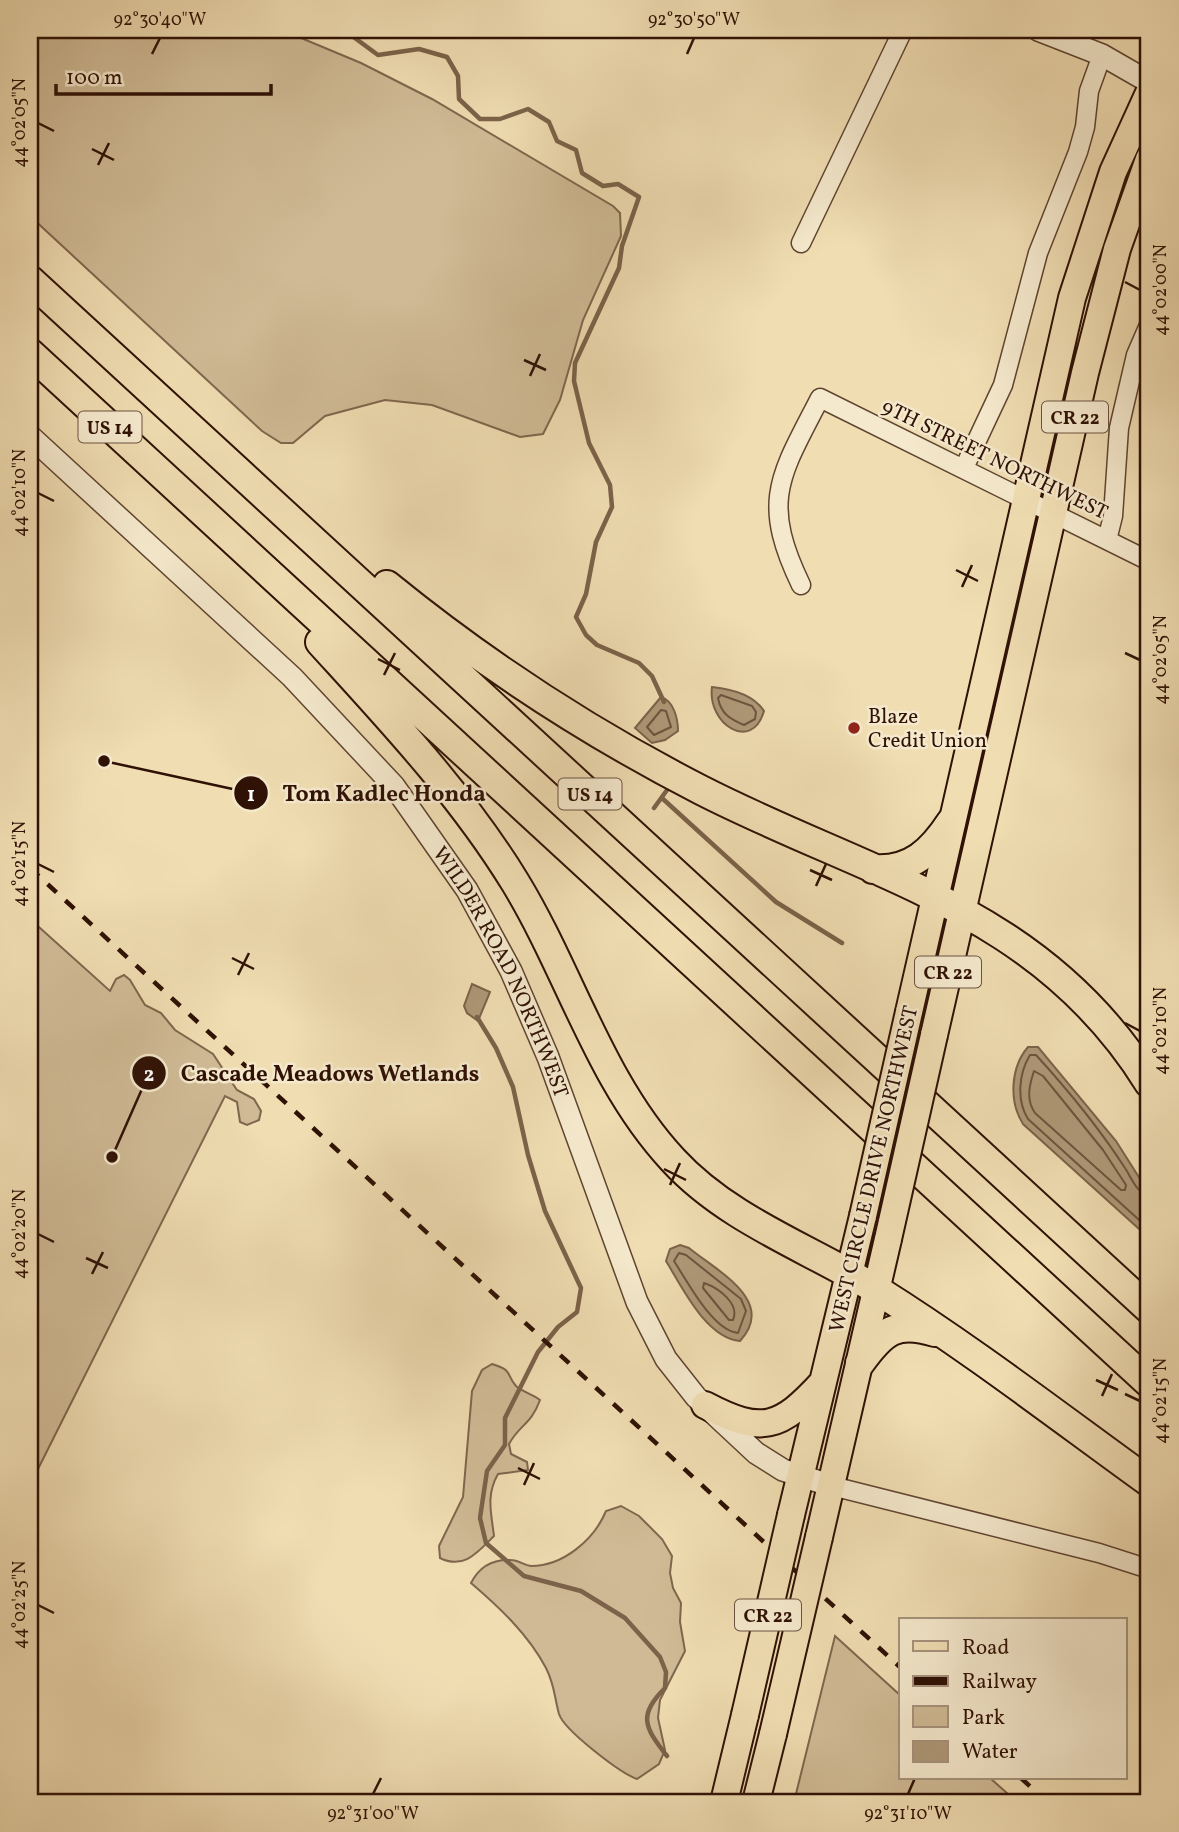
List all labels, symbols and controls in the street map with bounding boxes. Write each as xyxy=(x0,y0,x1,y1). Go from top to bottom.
text: 92°30'40"W xyxy=(114,8,206,33)
text: 92°30'50"W xyxy=(648,8,740,33)
scale bar xyxy=(56,52,271,96)
text: 100 m xyxy=(66,64,123,93)
text: 44°02'05"N xyxy=(8,78,33,168)
text: 44°02'00"N xyxy=(1149,244,1174,336)
street label: 9TH STREET NORTHWEST xyxy=(876,393,1112,528)
road number: CR 22 xyxy=(1042,402,1108,432)
road number: US 14 xyxy=(78,412,142,442)
text: 44°02'10"N xyxy=(8,449,33,537)
text: 44°02'05"N xyxy=(1149,615,1174,705)
place label: Blaze Credit Union xyxy=(868,703,987,756)
marker: Blaze Credit Union xyxy=(846,720,862,736)
callout: Tom Kadlec Honda xyxy=(233,771,500,815)
road number: US 14 xyxy=(558,778,622,810)
text: Tom Kadlec Honda xyxy=(282,779,486,811)
text: 1 xyxy=(247,781,255,810)
text: 44°02'15"N xyxy=(8,821,33,907)
street label: WILDER ROAD NORTHWEST xyxy=(425,841,575,1102)
road number: CR 22 xyxy=(915,956,981,988)
text: 44°02'10"N xyxy=(1149,987,1174,1075)
street label: WEST CIRCLE DRIVE NORTHWEST xyxy=(823,1003,926,1336)
callout: Cascade Meadows Wetlands xyxy=(132,1051,494,1095)
text: Cascade Meadows Wetlands xyxy=(181,1059,479,1091)
text: 2 xyxy=(144,1061,154,1090)
text: 44°02'20"N xyxy=(8,1189,33,1279)
text: 44°02'15"N xyxy=(1149,1358,1174,1444)
text: 44°02'25"N xyxy=(8,1561,33,1649)
road number: CR 22 xyxy=(735,1600,801,1630)
legend xyxy=(899,1618,1126,1780)
text: Road xyxy=(962,1634,1009,1663)
text: Railway xyxy=(962,1668,1038,1697)
text: Park xyxy=(962,1704,1005,1733)
text: Water xyxy=(962,1738,1018,1767)
text: 92°31'00"W xyxy=(327,1802,419,1827)
text: 92°31'10"W xyxy=(864,1802,952,1827)

